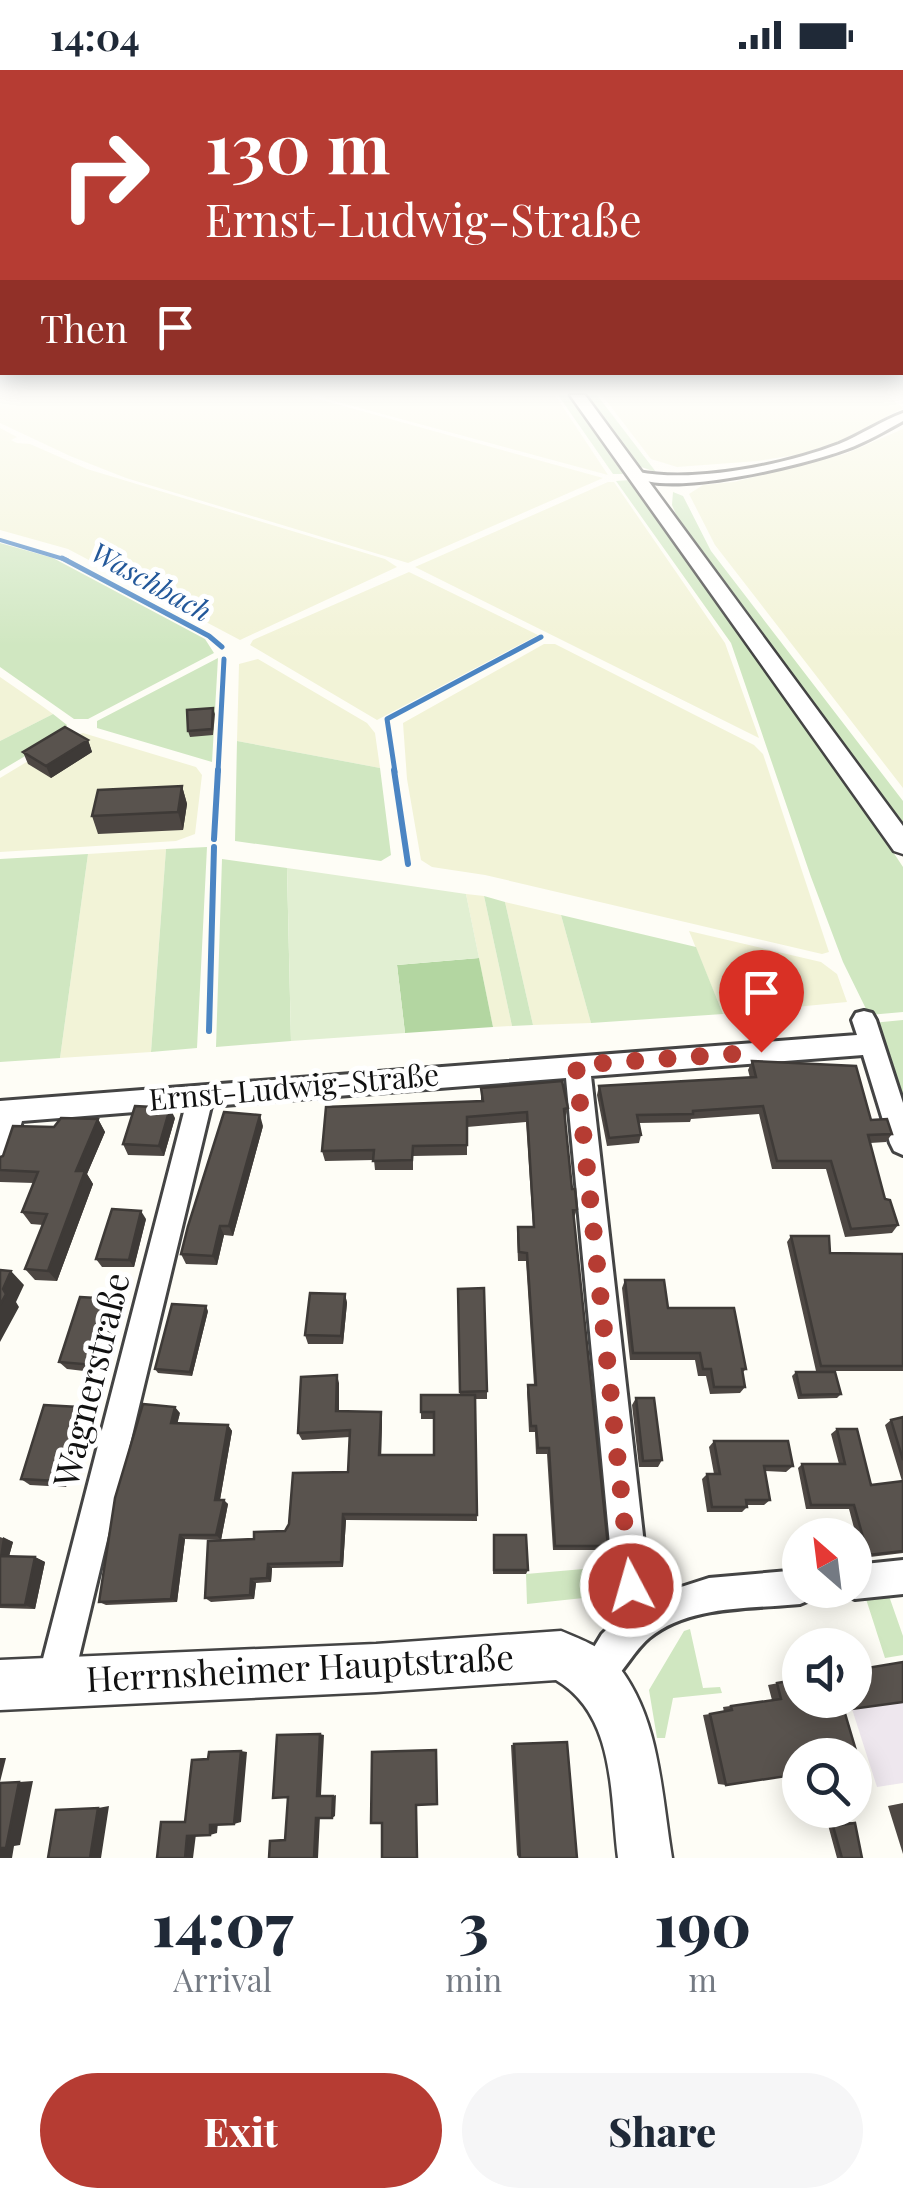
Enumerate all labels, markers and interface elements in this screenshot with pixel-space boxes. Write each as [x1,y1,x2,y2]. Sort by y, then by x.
text: 14:04 [50,10,140,61]
text: 130 m [205,98,390,192]
icon: right [40,110,170,240]
text: Ernst-Ludwig-Straße [205,188,642,248]
icon: arrive [148,300,203,355]
text: Then [40,302,128,353]
water label: Waschbach [85,532,218,629]
pin [719,950,804,1053]
icon: arrive [734,965,789,1020]
street label: Ernst-Ludwig-Straße [147,1053,441,1119]
street label: Wagnerstraße [40,1267,139,1492]
north arrow [782,1518,872,1608]
map controls [782,1518,872,1828]
position arrow [579,1534,683,1638]
button: sound [782,1628,872,1718]
street label: Herrnsheimer Hauptstraße [85,1632,515,1701]
button: search [782,1738,872,1828]
text: 14:07 [152,1882,293,1962]
text: 3 [459,1882,489,1962]
text: 190 [654,1882,751,1962]
text: Arrival [173,1957,272,2000]
text: min [445,1957,502,2000]
text: m [688,1957,717,2000]
button: Exit [40,2073,442,2188]
button: Share [462,2073,863,2188]

